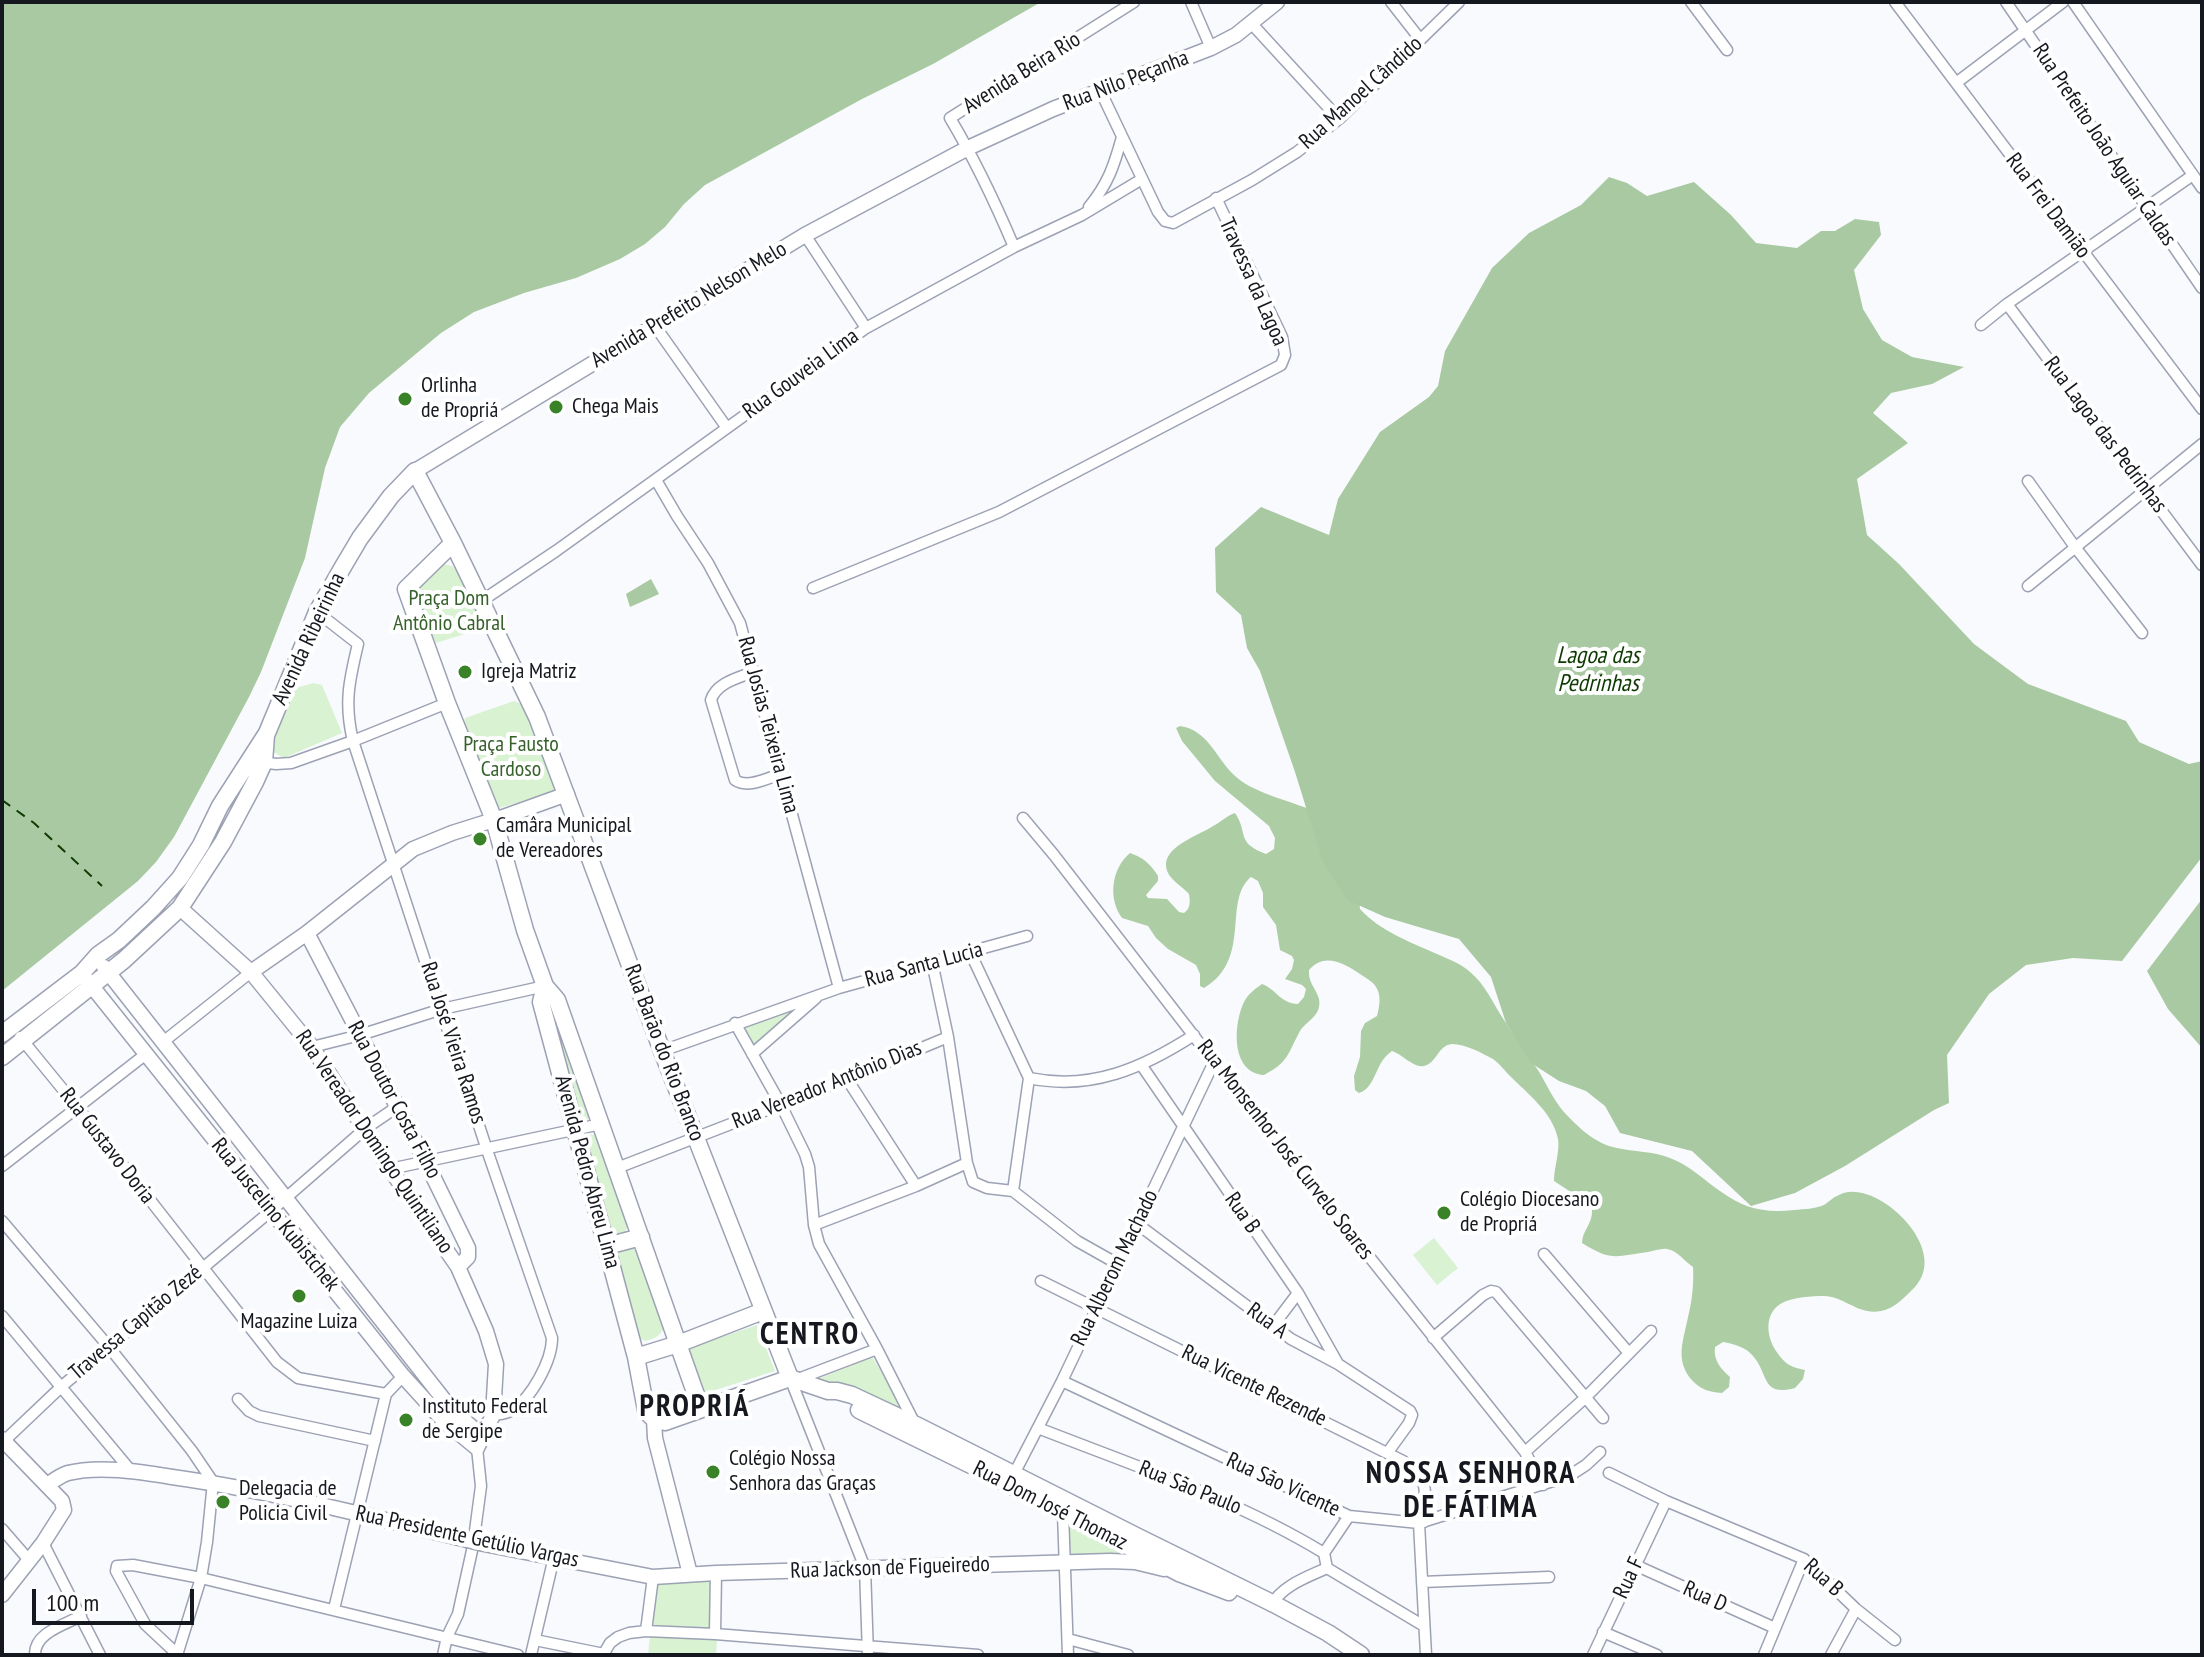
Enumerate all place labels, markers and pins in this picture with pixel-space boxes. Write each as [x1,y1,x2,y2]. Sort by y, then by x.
place label: Orlinha de Propriá [421,373,498,424]
marker: Orlinha de Propriá [396,390,414,408]
place label: Chega Mais [572,394,659,420]
marker: Chega Mais [547,398,565,416]
place label: Igreja Matriz [481,659,577,685]
marker: Igreja Matriz [456,663,474,681]
place label: Camâra Municipal de Vereadores [496,813,631,864]
marker: Camâra Municipal de Vereadores [471,830,489,848]
place label: Colégio Diocesano de Propriá [1460,1187,1599,1238]
marker: Colégio Diocesano de Propriá [1435,1204,1453,1222]
marker: Magazine Luiza [290,1287,308,1305]
place label: Magazine Luiza [240,1309,358,1335]
place label: Instituto Federal de Sergipe [422,1394,547,1446]
marker: Instituto Federal de Sergipe [397,1411,415,1429]
place label: Colégio Nossa Senhora das Graças [729,1446,876,1498]
marker: Colégio Nossa Senhora das Graças [704,1463,722,1481]
place label: Delegacia de Policia Civil [239,1476,337,1528]
marker: Delegacia de Policia Civil [214,1493,232,1511]

